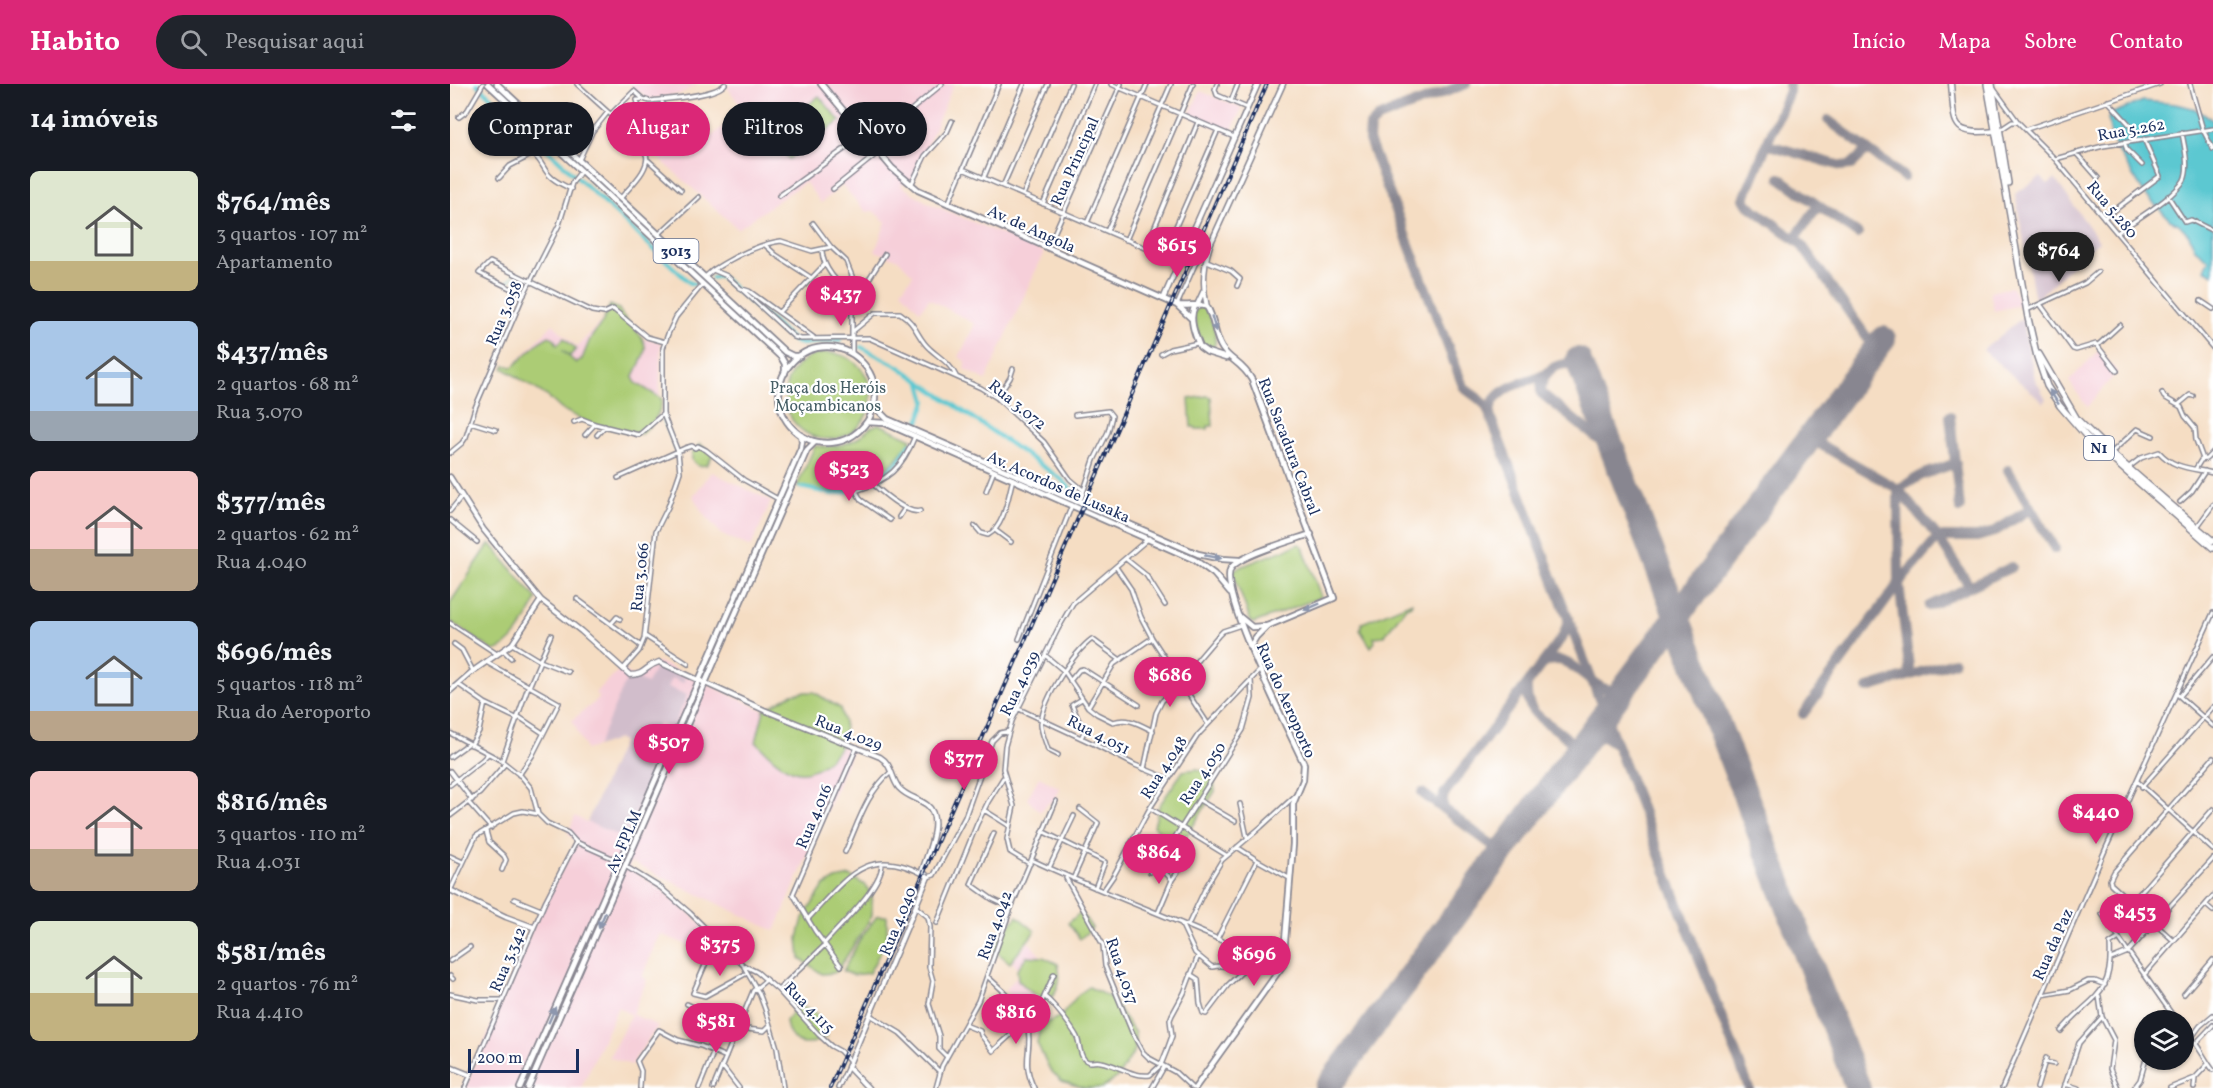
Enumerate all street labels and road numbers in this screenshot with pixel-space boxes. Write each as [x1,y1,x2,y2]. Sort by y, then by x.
street label: Rua Principal [1046,114,1105,210]
street label: Rua 5.262 [2096,114,2167,148]
street label: Rua 5.280 [2081,177,2142,244]
street label: Av. de Angola [984,201,1079,259]
road number: 3013 [654,239,698,263]
street label: Rua 3.058 [481,278,528,350]
street label: Rua 3.072 [983,375,1050,436]
street label: Rua Sacadura Cabral [1252,375,1325,519]
road number: N1 [2084,436,2114,460]
street label: Av. Acordos de Lusaka [983,446,1133,529]
street label: Rua 3.066 [626,542,656,613]
street label: Rua do Aeroporto [1250,640,1320,762]
street label: Rua 4.039 [996,648,1046,720]
street label: Rua 4.029 [811,710,885,757]
street label: Rua 4.051 [1063,711,1133,761]
street label: Rua 4.048 [1136,732,1193,804]
street label: Rua 4.050 [1175,738,1232,810]
street label: Rua 4.016 [791,781,838,853]
street label: Av. FPLM [602,807,648,877]
street label: Rua 4.040 [875,884,923,959]
street label: Rua 4.042 [973,888,1018,963]
street label: Rua da Paz [2028,905,2079,984]
street label: Rua 3.342 [485,924,532,996]
street label: Rua 4.037 [1099,935,1143,1008]
street label: Rua 4.115 [778,978,839,1039]

